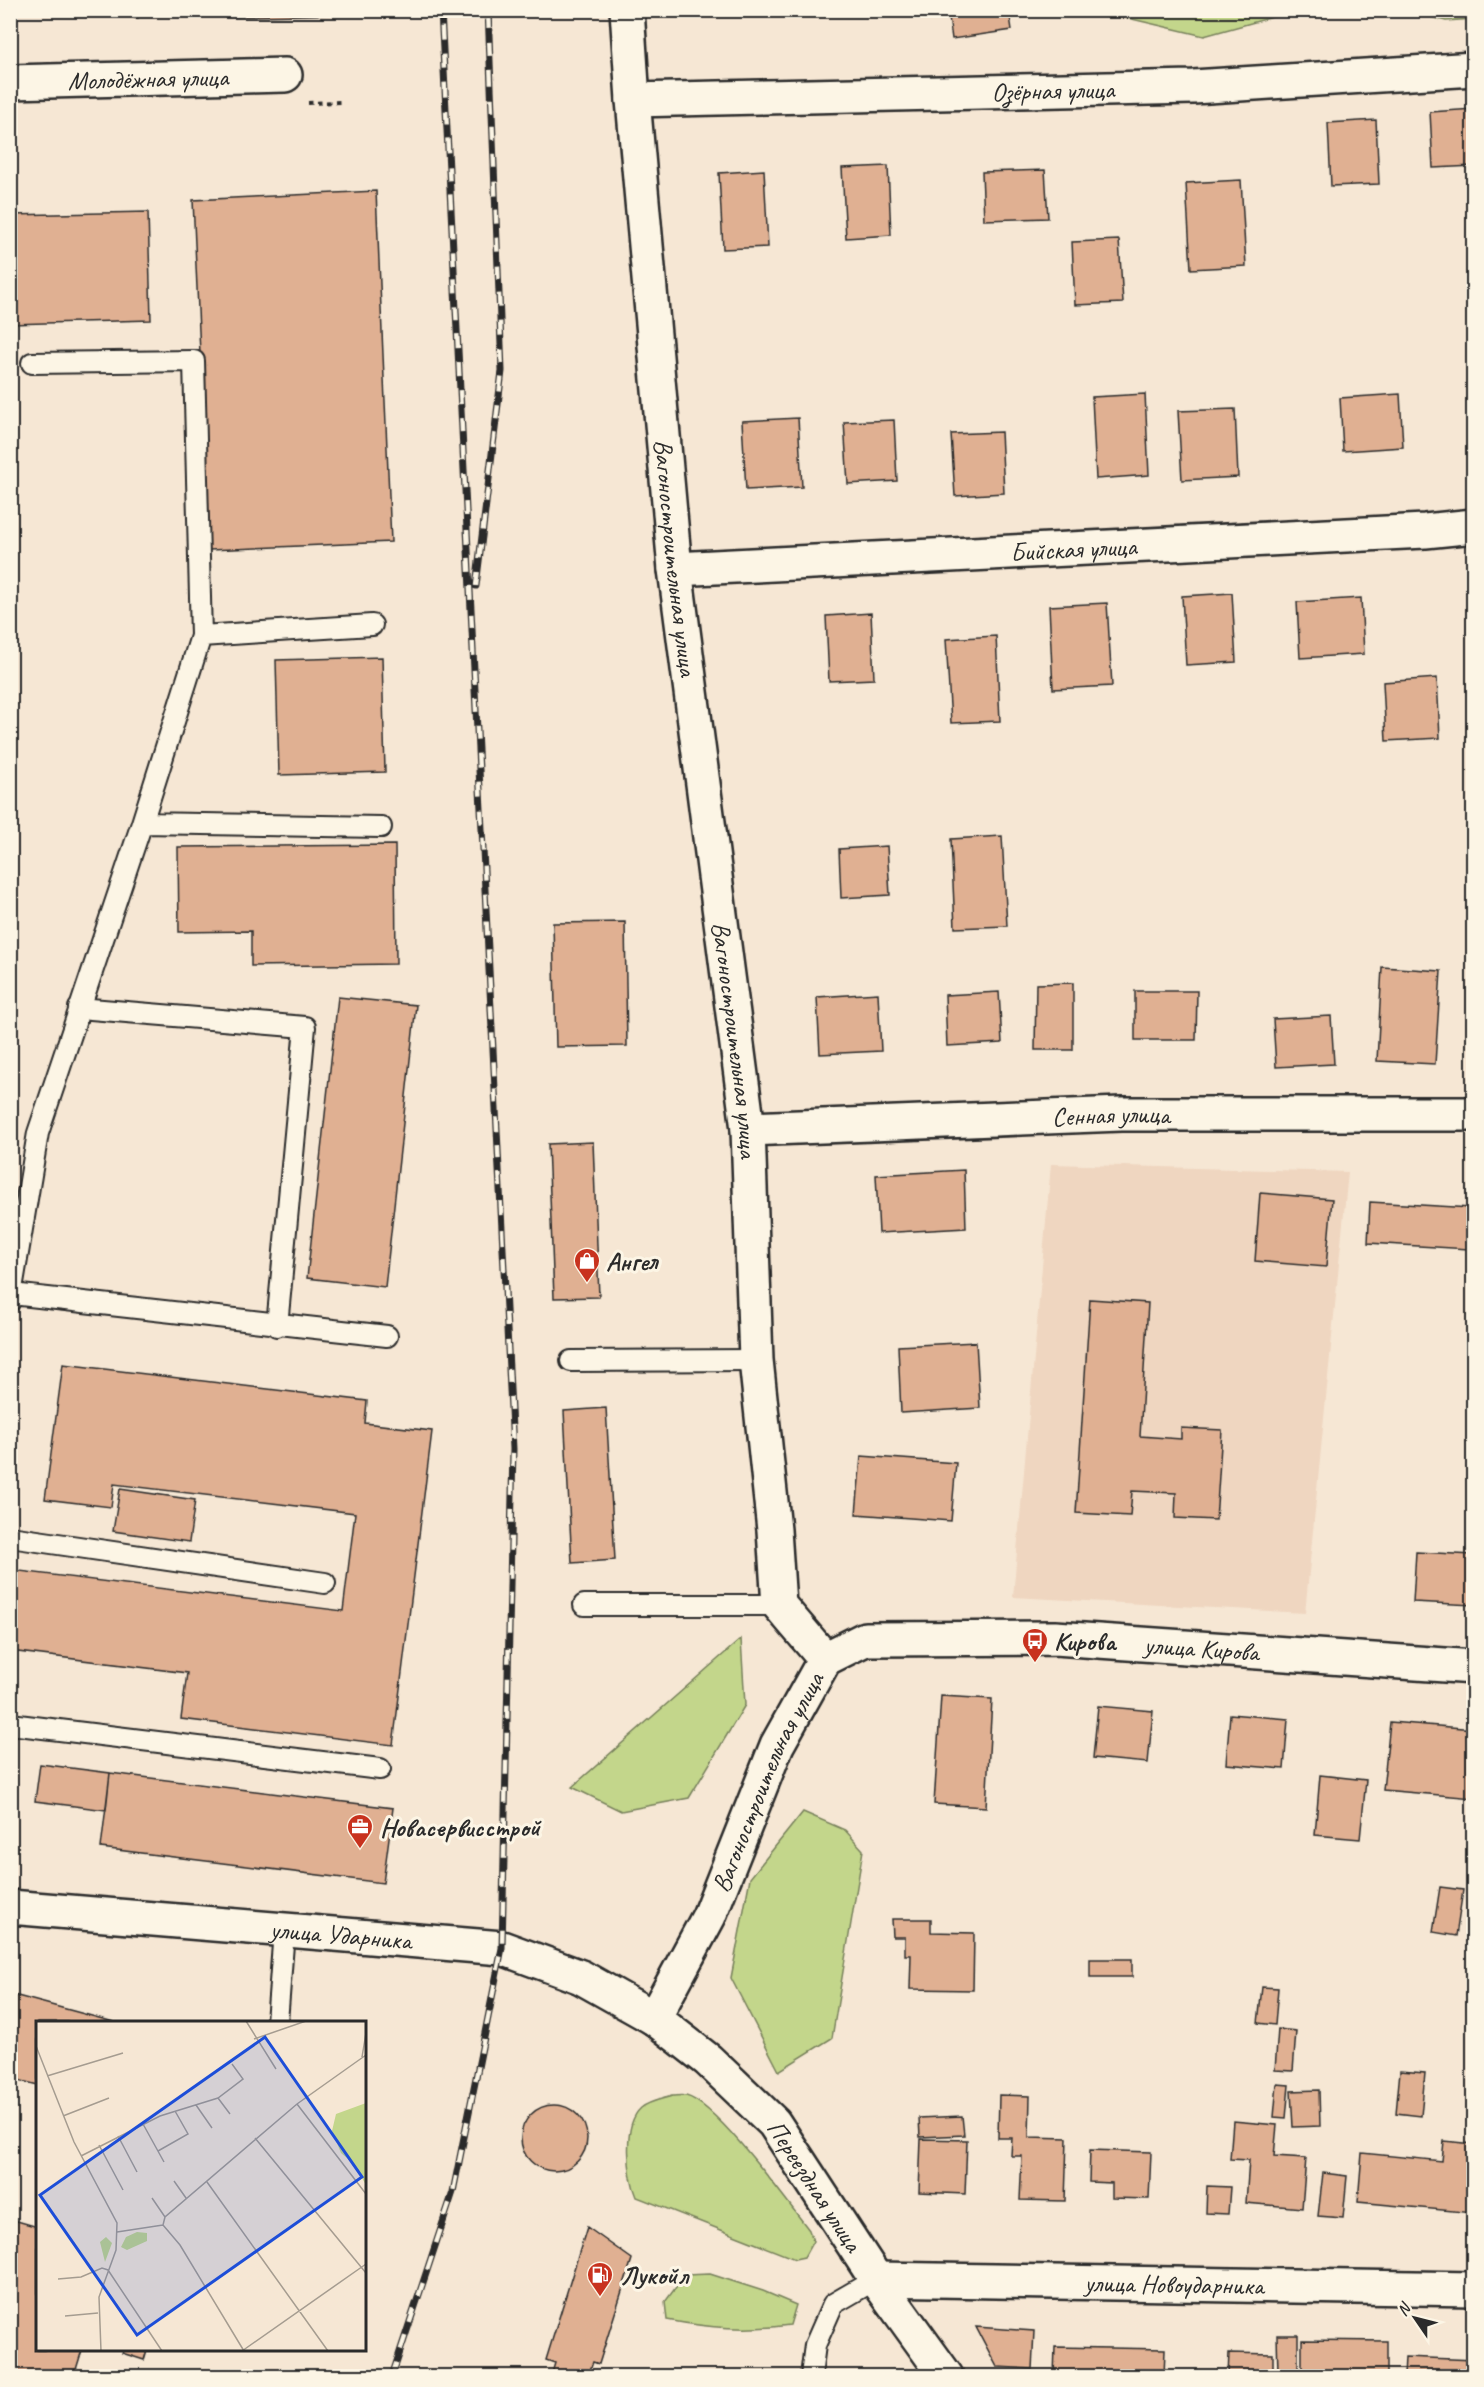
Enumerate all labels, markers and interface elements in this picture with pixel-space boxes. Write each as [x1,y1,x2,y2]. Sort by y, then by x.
street label: Молодёжная улица [67,60,230,97]
street label: Озёрная улица [991,72,1116,109]
street label: Вагоностроительная улица [647,438,706,680]
street label: Бийская улица [1010,529,1139,568]
street label: Вагоностроительная улица [705,920,766,1160]
street label: Сенная улица [1051,1098,1172,1133]
place label: Ангел [606,1245,660,1278]
shop icon: Ангел [572,1246,602,1284]
place label: Кирова [1054,1625,1118,1658]
bus stop icon: Кирова [1020,1626,1050,1664]
street label: улица Кирова [1141,1628,1262,1669]
street label: Вагоностроительная улица [704,1665,832,1897]
place label: Новасервисстрой [380,1811,542,1844]
office icon: Новасервисстрой [345,1812,375,1850]
street label: улица Ударника [267,1912,415,1957]
inset map [36,2021,366,2351]
street label: Переездная улица [760,2113,871,2259]
place label: Лукойл [620,2259,690,2292]
fuel station icon: Лукойл [585,2260,615,2298]
street label: улица Новоударника [1082,2266,1266,2302]
north arrow [1385,2288,1445,2348]
text: N [1392,2298,1416,2320]

